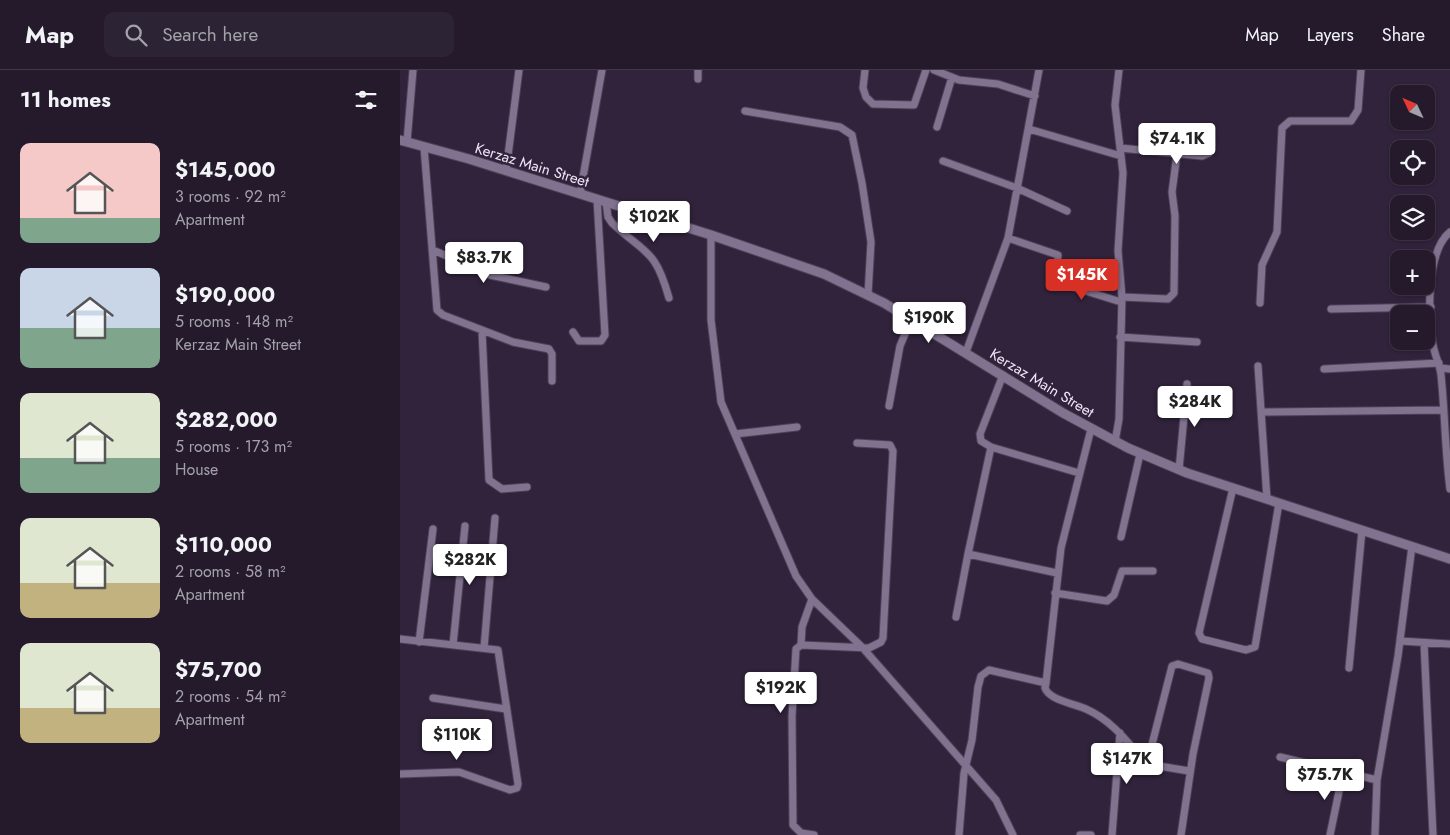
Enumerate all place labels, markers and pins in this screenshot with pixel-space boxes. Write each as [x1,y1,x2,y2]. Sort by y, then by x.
pin: $74.1K [1136,122,1218,165]
pin: $102K [619,200,689,243]
pin: $83.7K [443,242,525,284]
pin: $145K [1047,258,1117,301]
pin: $190K [894,302,964,344]
pin: $284K [1160,386,1230,428]
pin: $282K [435,544,505,586]
pin: $192K [746,672,816,714]
pin: $110K [422,718,492,761]
pin: $147K [1092,742,1162,785]
pin: $75.7K [1284,758,1366,801]

